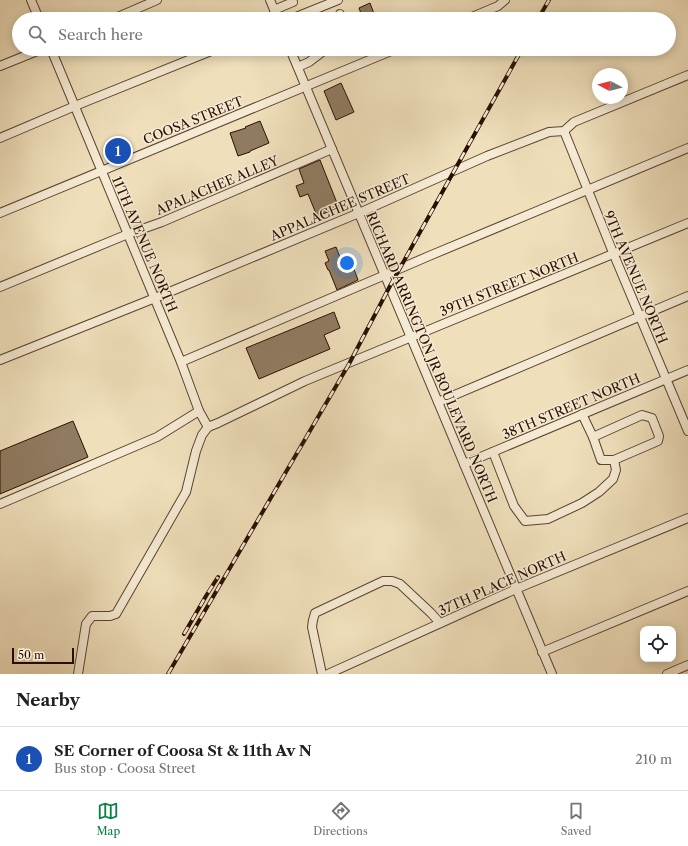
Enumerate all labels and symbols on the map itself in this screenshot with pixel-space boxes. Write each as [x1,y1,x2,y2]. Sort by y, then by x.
north arrow [592,68,628,104]
street label: COOSA STREET [141,93,246,147]
pin: 1 [105,136,131,166]
street label: APALACHEE ALLEY [152,152,282,218]
street label: APPALACHEE STREET [267,170,413,244]
street label: 11TH AVENUE NORTH [109,174,181,314]
street label: 9TH AVENUE NORTH [601,208,671,346]
street label: RICHARD ARRINGTON JR BOULEVARD NORTH [363,209,501,505]
street label: 39TH STREET NORTH [437,249,581,319]
your location [337,253,357,273]
street label: 38TH STREET NORTH [500,370,642,442]
street label: 37TH PLACE NORTH [436,548,568,618]
scale bar [12,646,74,665]

